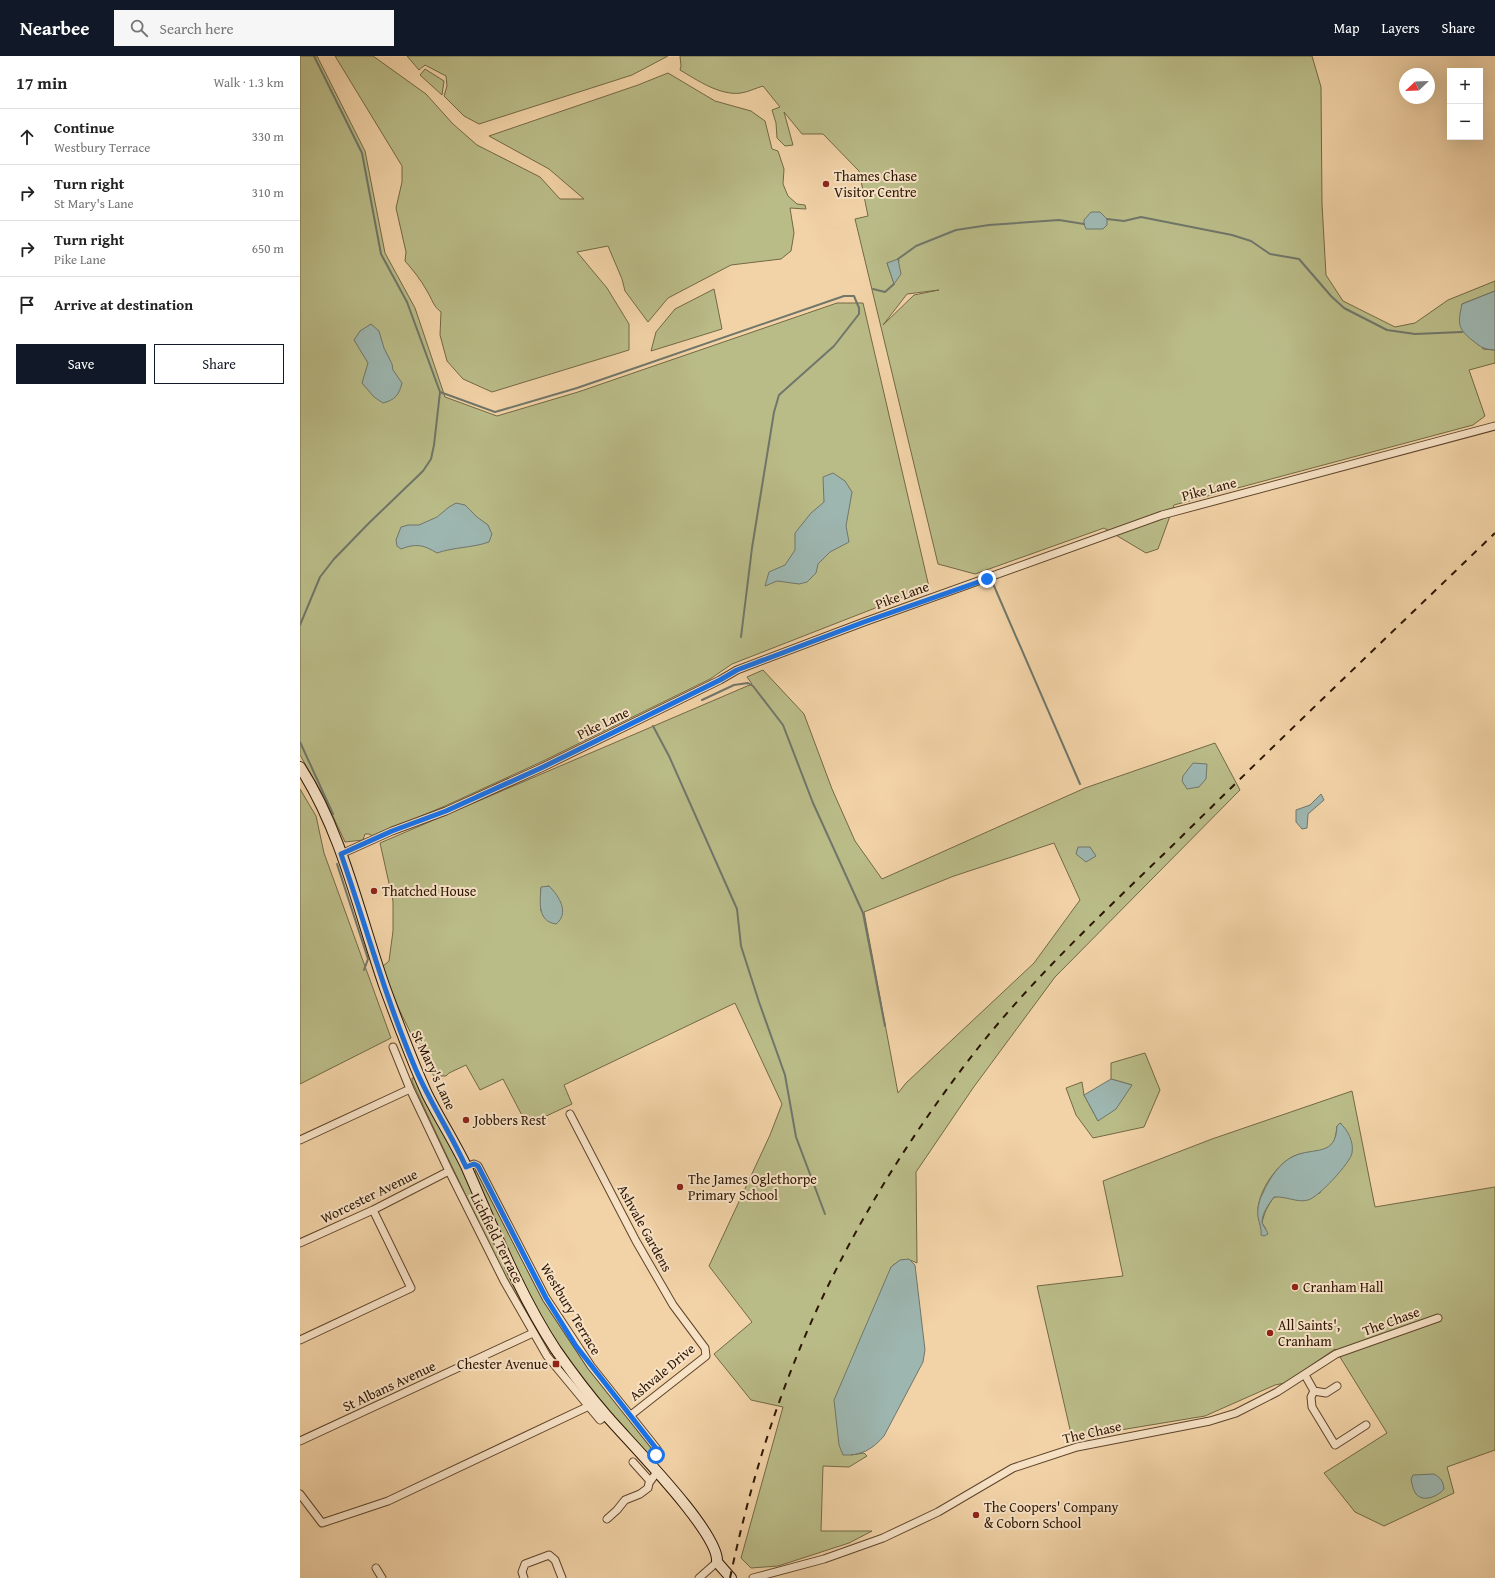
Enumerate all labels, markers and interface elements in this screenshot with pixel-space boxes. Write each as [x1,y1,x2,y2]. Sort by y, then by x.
search box [114,10,394,46]
text: Nearbee [20,14,90,42]
icon: search [128,17,150,39]
text: Search here [160,18,234,39]
text: Map [1334,18,1360,38]
text: Layers [1382,18,1420,38]
text: Share [1442,18,1475,38]
north arrow [1399,68,1435,104]
map controls [1447,68,1483,140]
button: + [1447,68,1483,104]
text: 17 min [16,70,67,95]
text: Walk · 1.3 km [213,73,284,92]
button: − [1447,104,1483,140]
text: Continue [54,117,115,138]
icon: ahead [16,126,38,148]
text: 330 m [252,127,284,146]
text: Westbury Terrace [54,138,150,157]
place label: Thames Chase Visitor Centre [834,166,918,202]
text: Turn right [54,173,125,194]
marker: Thames Chase Visitor Centre [821,179,831,189]
icon: right [16,182,38,204]
text: 310 m [252,183,284,202]
text: St Mary's Lane [54,194,134,213]
text: Turn right [54,229,125,250]
icon: right [16,238,38,260]
text: 650 m [252,239,284,258]
text: Pike Lane [54,250,106,269]
icon: arrive [16,294,38,316]
text: Arrive at destination [54,294,193,315]
button: Save [16,344,146,384]
button: Share [154,344,284,384]
street label: Pike Lane [1179,472,1239,506]
route end [978,570,996,588]
street label: Pike Lane [872,576,932,614]
street label: Pike Lane [574,702,633,744]
place label: Thatched House [382,881,477,901]
marker: Thatched House [369,886,379,896]
street label: St Mary's Lane [407,1027,461,1114]
place label: Jobbers Rest [472,1110,546,1130]
marker: Jobbers Rest [461,1115,471,1125]
street label: Worcester Avenue [317,1164,421,1228]
place label: The James Oglethorpe Primary School [688,1169,817,1205]
street label: Ashvale Gardens [613,1181,677,1275]
marker: The James Oglethorpe Primary School [675,1182,685,1192]
street label: Lichfield Terrace [466,1189,529,1287]
street label: Westbury Terrace [536,1259,607,1359]
place label: Cranham Hall [1303,1277,1384,1297]
marker: Cranham Hall [1290,1282,1300,1292]
street label: The Chase [1360,1301,1423,1341]
place label: All Saints', Cranham [1278,1315,1340,1351]
marker: All Saints', Cranham [1265,1328,1275,1338]
street label: Ashvale Drive [625,1338,699,1405]
place label: Chester Avenue [457,1354,548,1374]
street label: St Albans Avenue [339,1355,439,1416]
marker: Chester Avenue [551,1359,561,1369]
street label: The Chase [1061,1415,1124,1448]
route start [647,1446,665,1464]
place label: The Coopers' Company & Coborn School [984,1497,1119,1533]
marker: The Coopers' Company & Coborn School [971,1510,981,1520]

